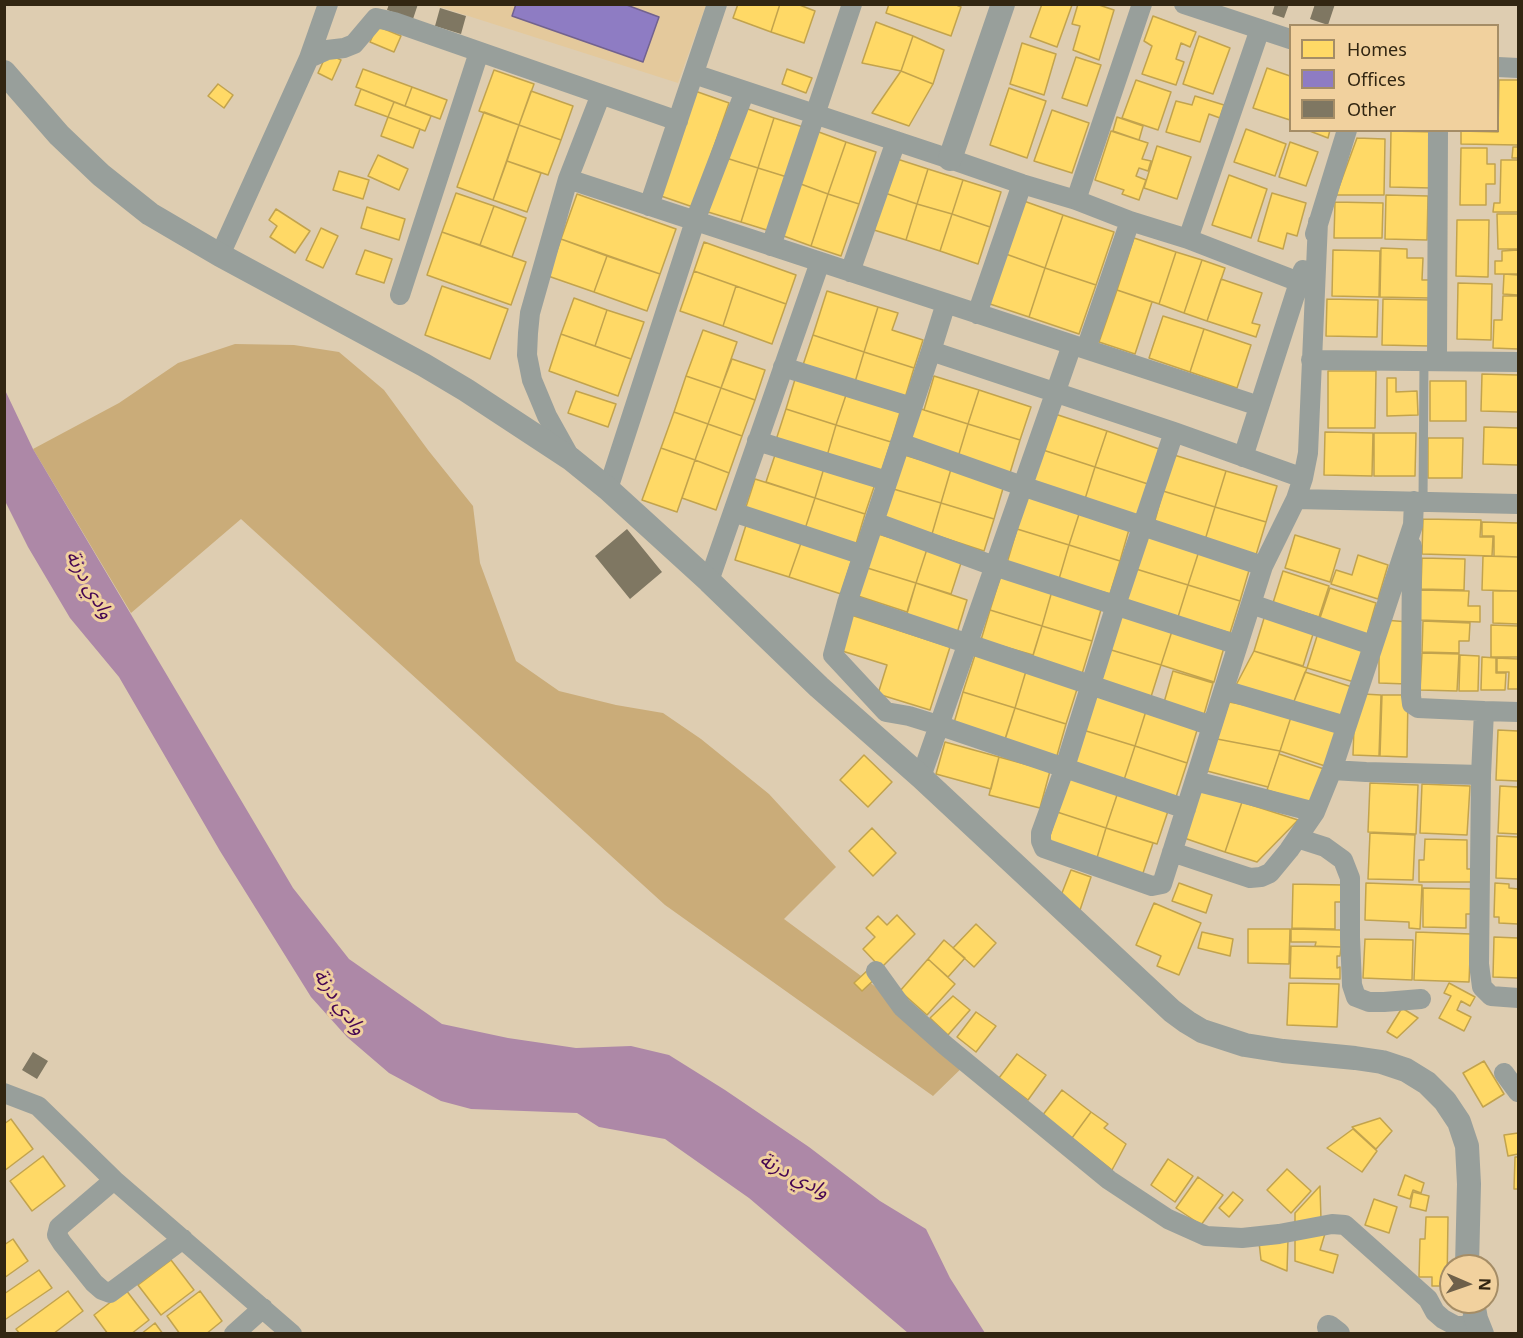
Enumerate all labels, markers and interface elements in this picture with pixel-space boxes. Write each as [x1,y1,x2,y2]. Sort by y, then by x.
legend [1289,24,1499,132]
text: Homes [1347,37,1407,61]
text: Offices [1347,67,1406,91]
text: Other [1347,97,1396,121]
water label: وادي درنة [60,547,118,623]
water label: وادي درنة [308,964,370,1040]
water label: وادي درنة [755,1148,833,1204]
north arrow [1439,1254,1499,1314]
text: N [1474,1278,1496,1291]

